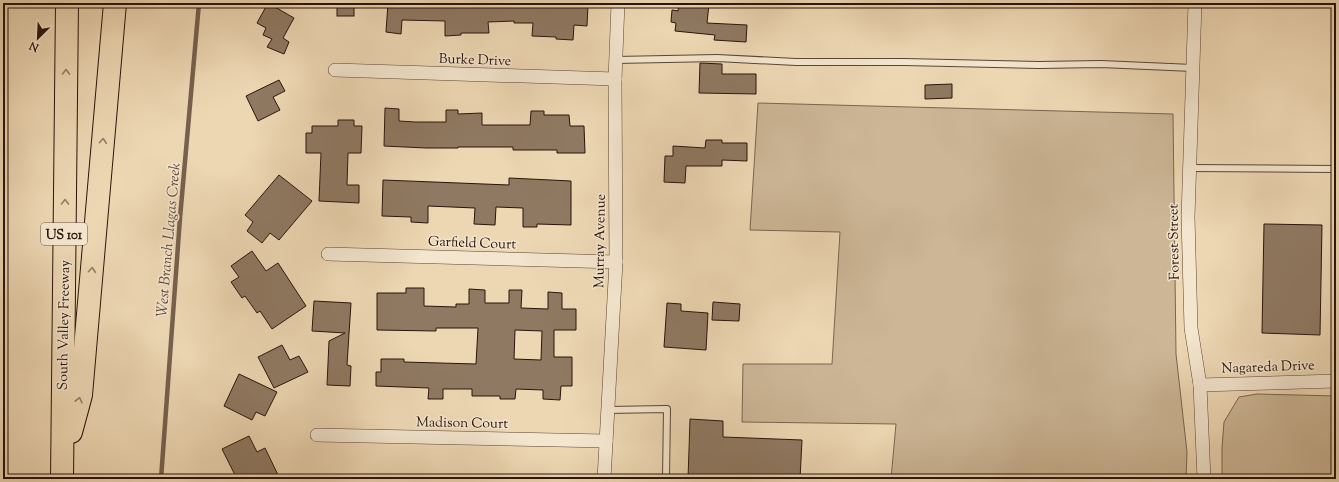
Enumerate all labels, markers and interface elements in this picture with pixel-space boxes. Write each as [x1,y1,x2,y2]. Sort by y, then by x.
north arrow [18,18,58,58]
text: N [27,37,43,56]
street label: Burke Drive [438,50,512,72]
one-way arrow [62,69,70,75]
one-way arrow [99,138,108,144]
water label: West Branch Llagas Creek [152,162,187,318]
street label: Murray Avenue [590,194,612,288]
one-way arrow [61,199,69,205]
street label: Forest Street [1164,203,1186,280]
road number: US 101 [41,223,87,245]
street label: Garfield Court [427,232,517,256]
street label: South Valley Freeway [54,260,76,390]
one-way arrow [87,267,96,273]
street label: Nagareda Drive [1221,356,1315,380]
one-way arrow [75,397,83,403]
street label: Madison Court [416,413,508,435]

